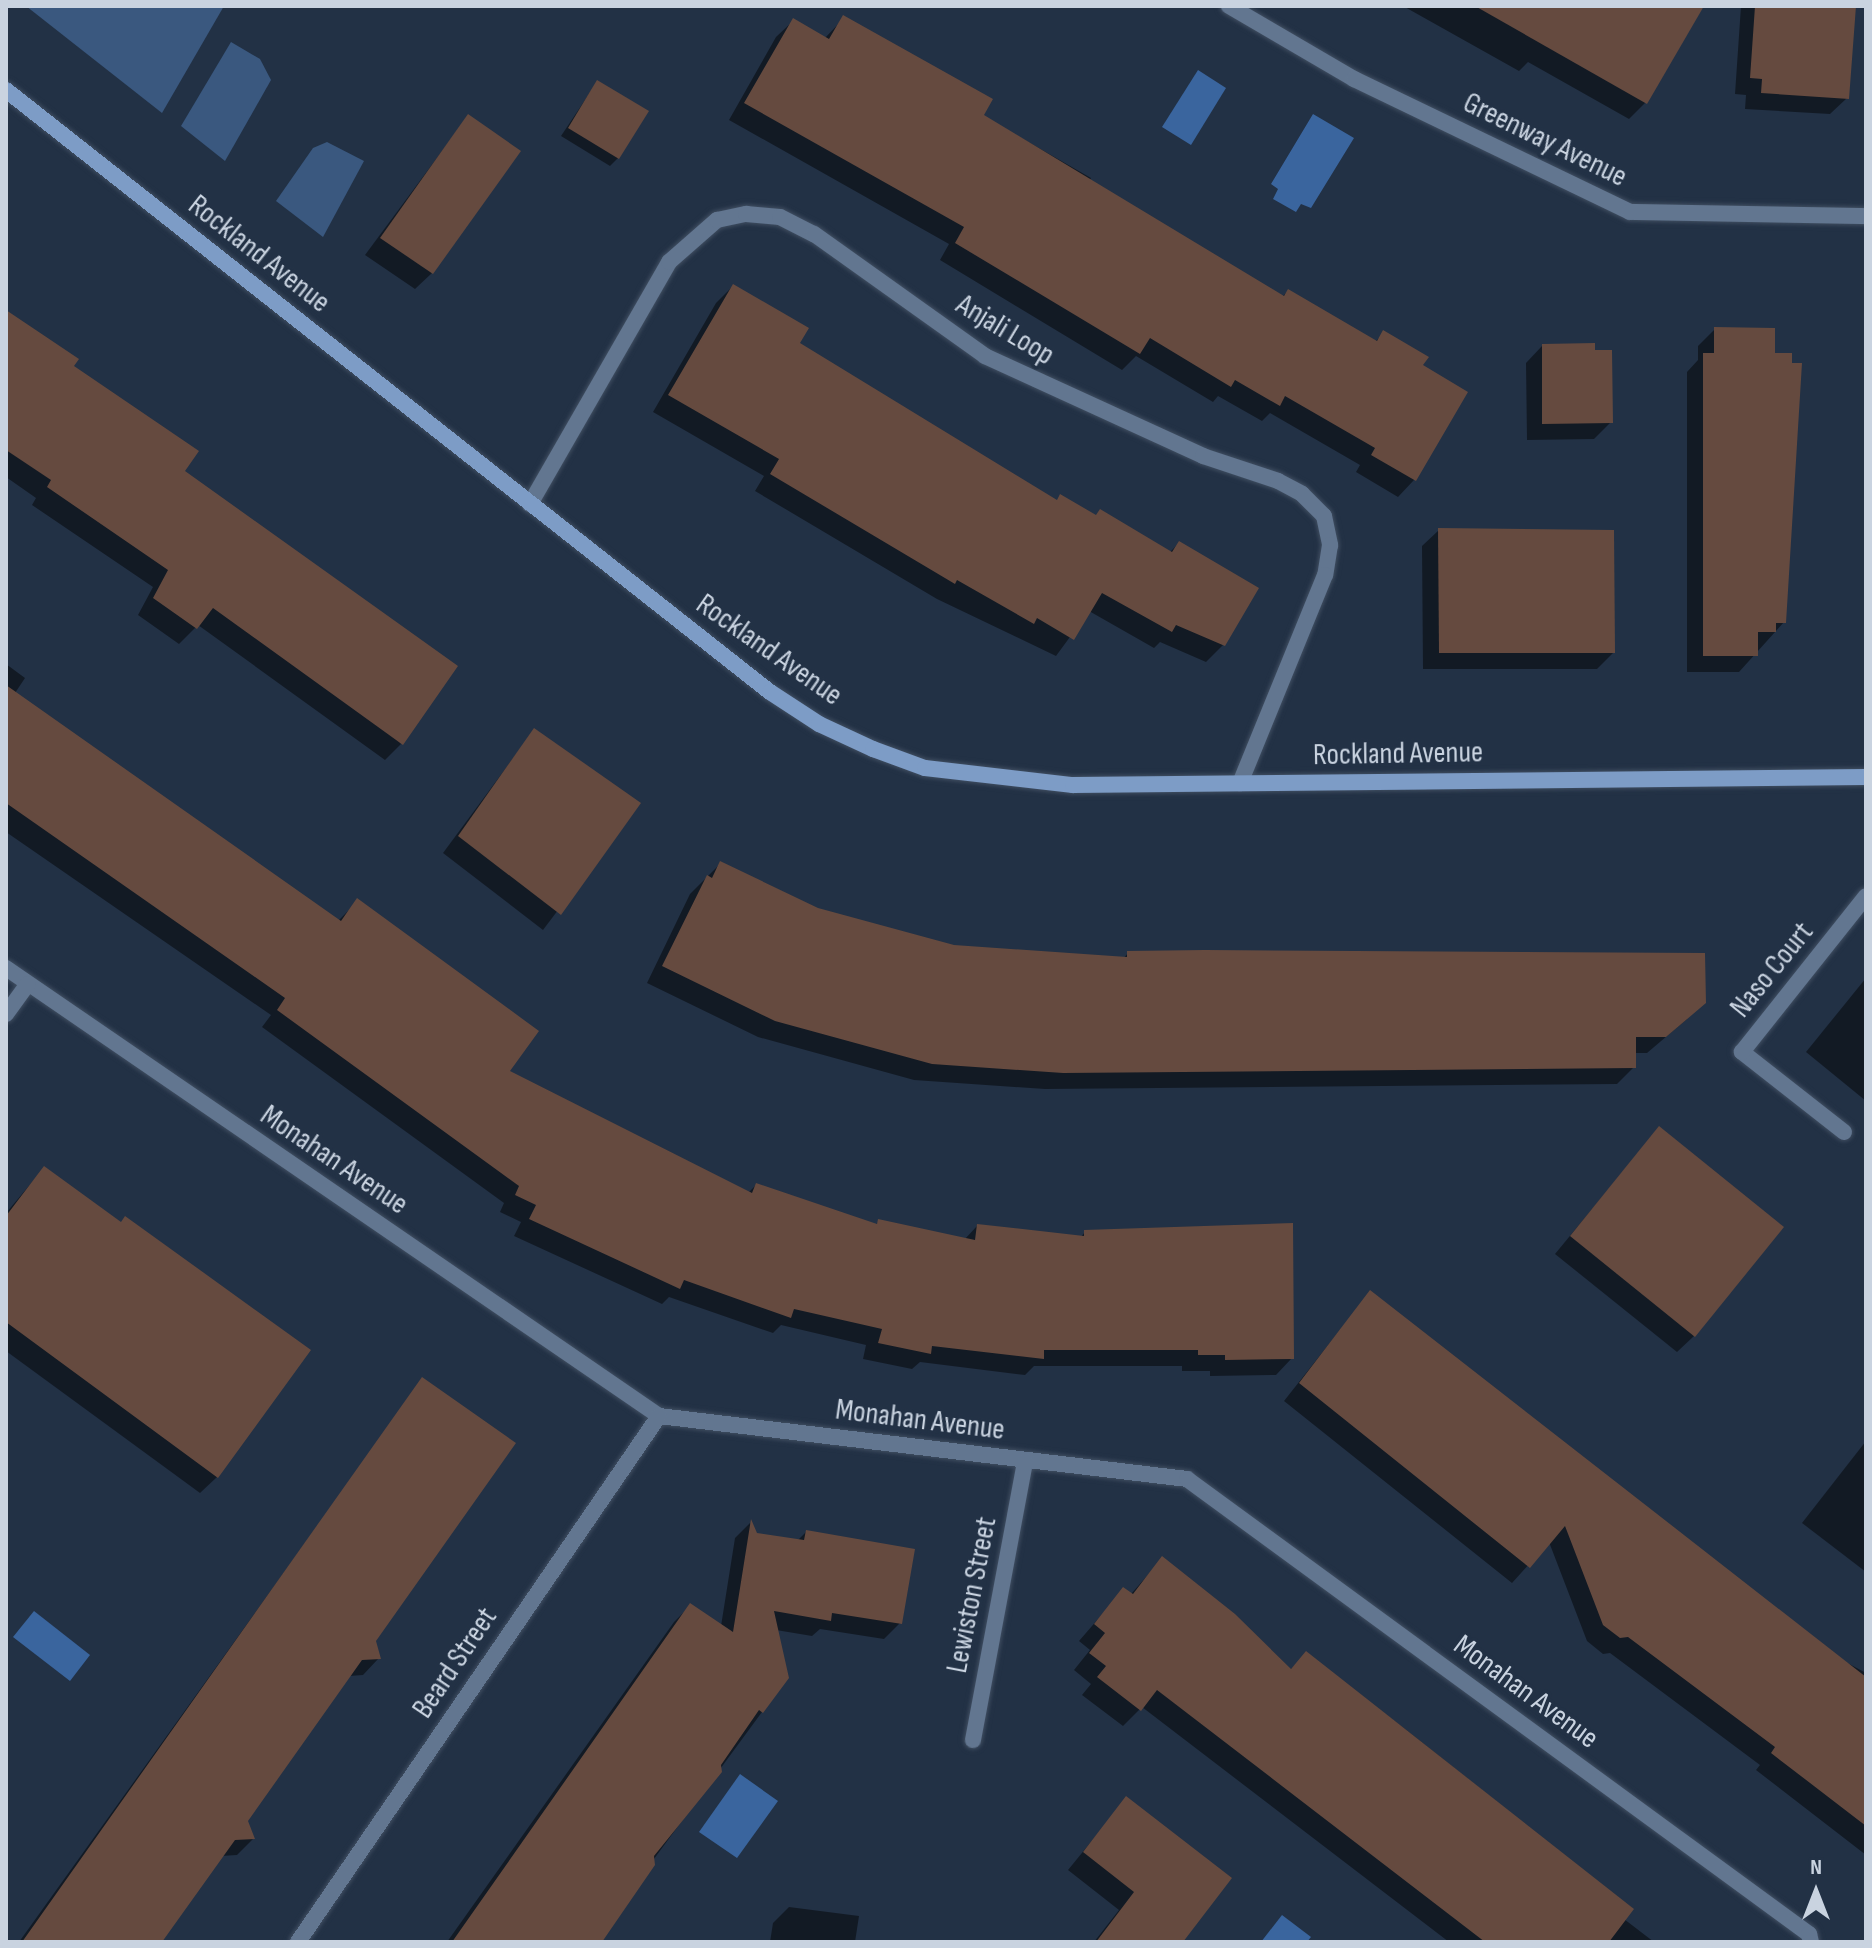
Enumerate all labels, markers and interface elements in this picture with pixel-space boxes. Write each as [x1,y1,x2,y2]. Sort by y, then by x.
street label: Greenway Avenue [1457,85,1633,195]
street label: Rockland Avenue [181,187,337,321]
street label: Anjali Loop [950,287,1060,373]
street label: Rockland Avenue [689,586,849,714]
street label: Rockland Avenue [1313,735,1483,773]
street label: Naso Court [1723,915,1821,1025]
street label: Monahan Avenue [253,1098,415,1222]
street label: Monahan Avenue [833,1392,1007,1448]
street label: Lewiston Street [939,1514,1005,1676]
street label: Beard Street [405,1601,505,1725]
street label: Monahan Avenue [1447,1627,1605,1757]
north arrow [1776,1852,1856,1932]
text: N [1810,1854,1822,1881]

